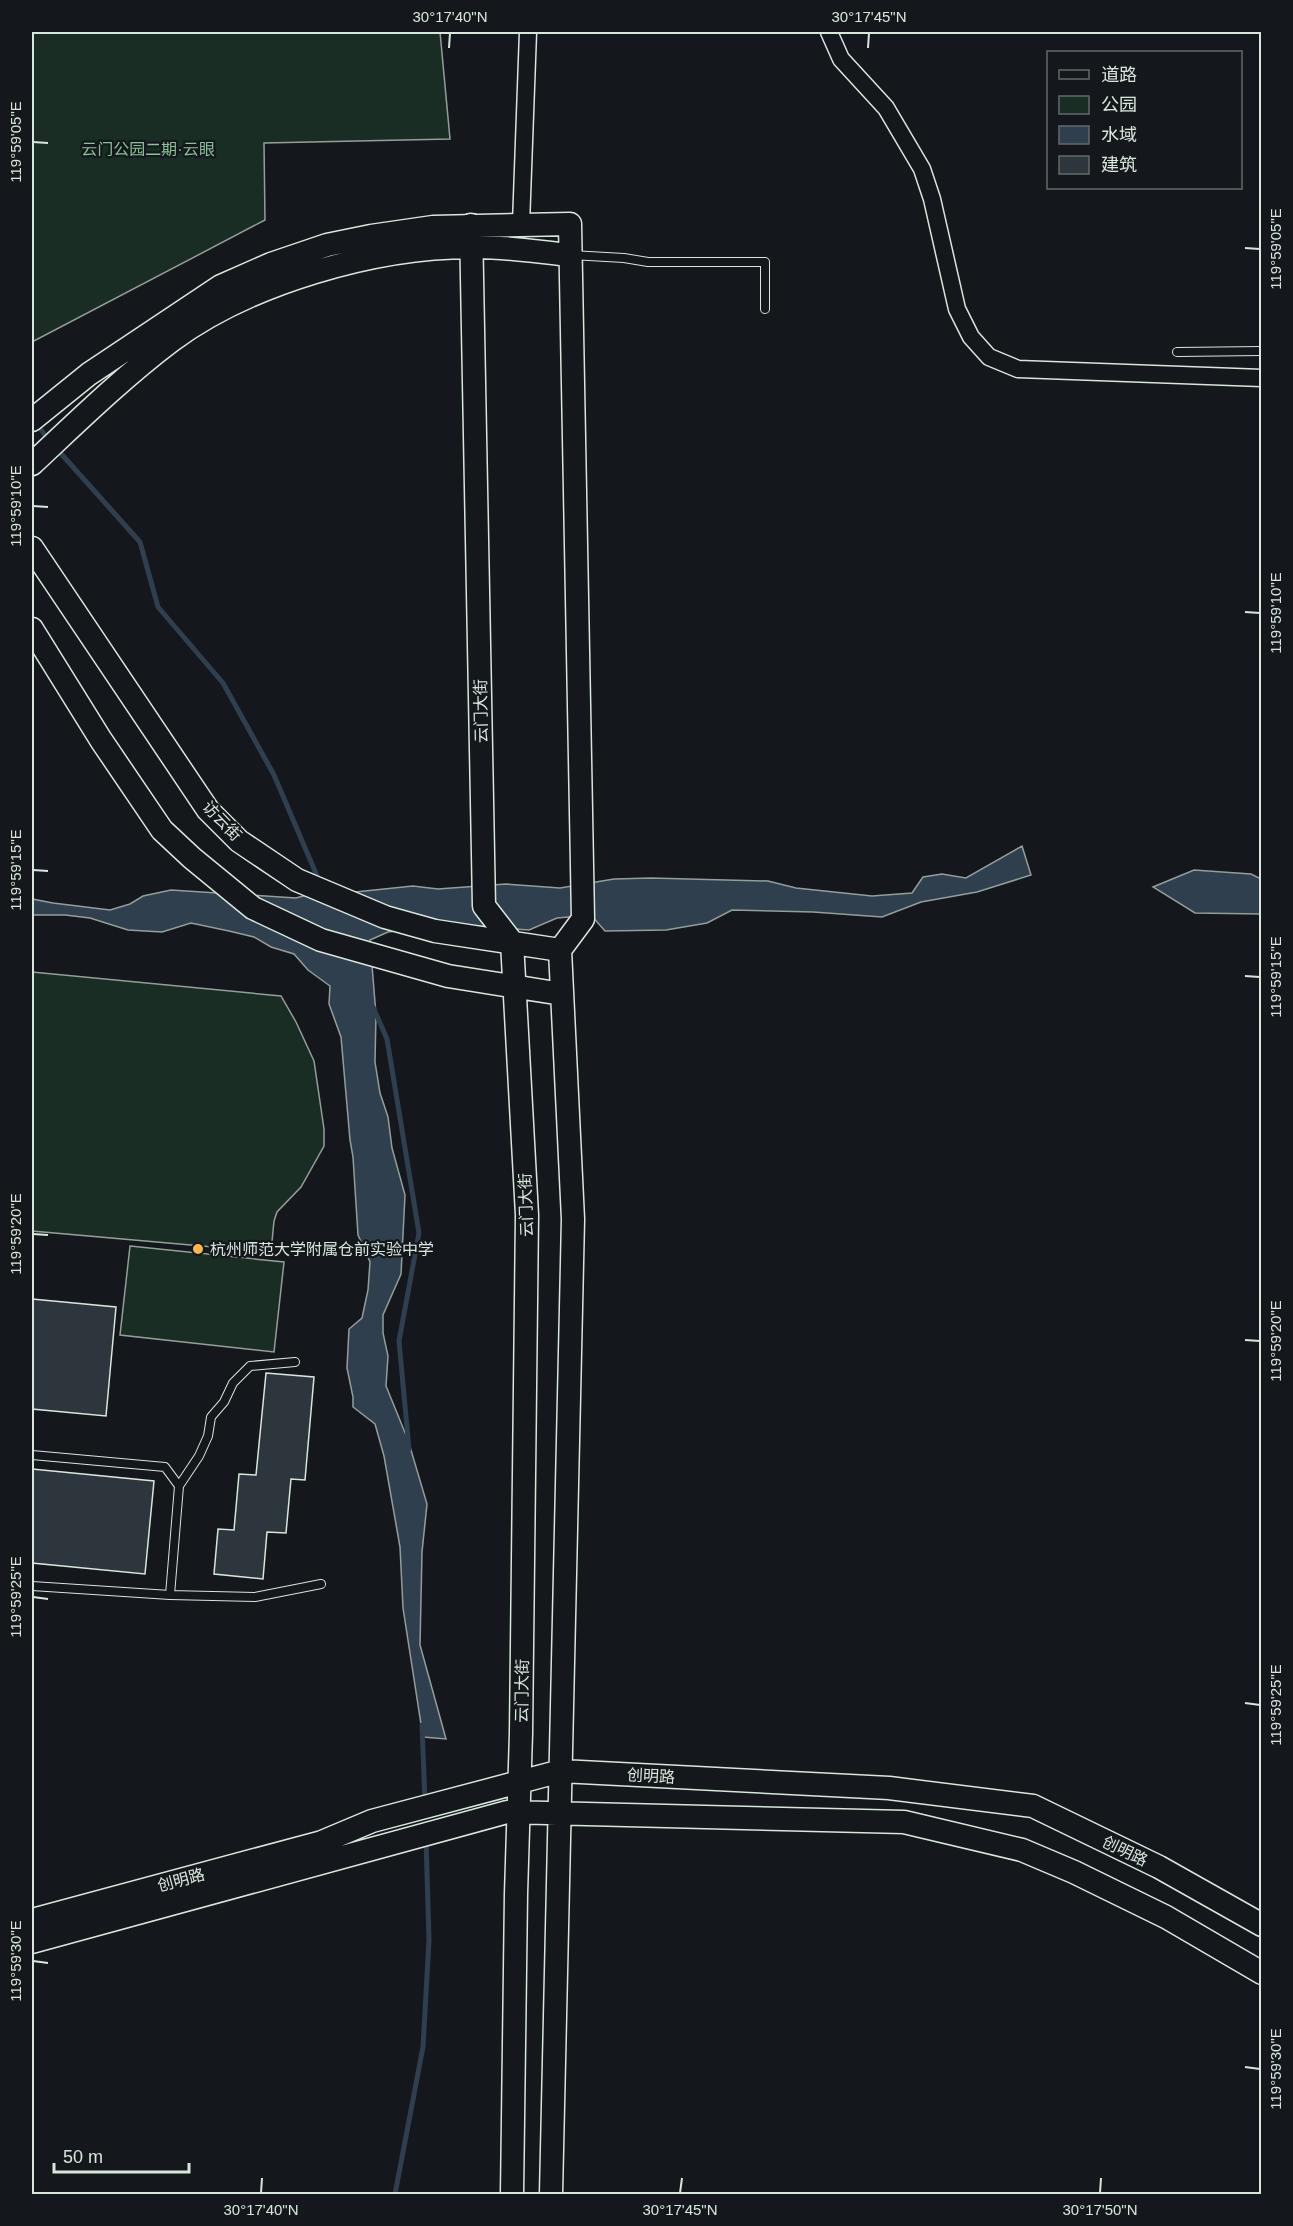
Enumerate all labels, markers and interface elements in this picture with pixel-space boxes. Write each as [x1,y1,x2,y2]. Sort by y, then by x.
text: 30°17'40"N [412,8,488,25]
text: 30°17'45"N [831,8,907,25]
legend [1047,51,1242,189]
text: 道路 [1101,65,1137,85]
text: 公园 [1101,95,1137,115]
text: 119°59'05"E [7,101,24,183]
text: 水域 [1101,125,1137,145]
park label: 云门公园二期·云眼 [81,141,215,158]
text: 建筑 [1101,155,1137,175]
text: 119°59'05"E [1267,208,1284,290]
text: 119°59'10"E [7,465,24,547]
text: 119°59'10"E [1267,572,1284,654]
street label: 云门大街 [472,679,490,743]
street label: 访云街 [199,798,245,844]
text: 119°59'15"E [7,829,24,911]
text: 119°59'15"E [1267,936,1284,1018]
street label: 云门大街 [516,1173,536,1237]
text: 119°59'20"E [7,1193,24,1275]
place label: 杭州师范大学附属仓前实验中学 [210,1241,434,1258]
marker: 杭州师范大学附属仓前实验中学 [191,1242,205,1256]
text: 119°59'20"E [1267,1300,1284,1382]
text: 119°59'25"E [7,1556,24,1638]
street label: 云门大街 [513,1659,531,1723]
text: 119°59'25"E [1267,1664,1284,1746]
street label: 创明路 [627,1766,675,1786]
street label: 创明路 [1100,1833,1150,1869]
street label: 创明路 [156,1866,206,1894]
text: 119°59'30"E [7,1920,24,2002]
text: 119°59'30"E [1267,2028,1284,2110]
scale bar [54,2136,189,2174]
text: 50 m [63,2147,103,2167]
text: 30°17'40"N [223,2201,299,2218]
text: 30°17'45"N [642,2201,718,2218]
text: 30°17'50"N [1062,2201,1138,2218]

